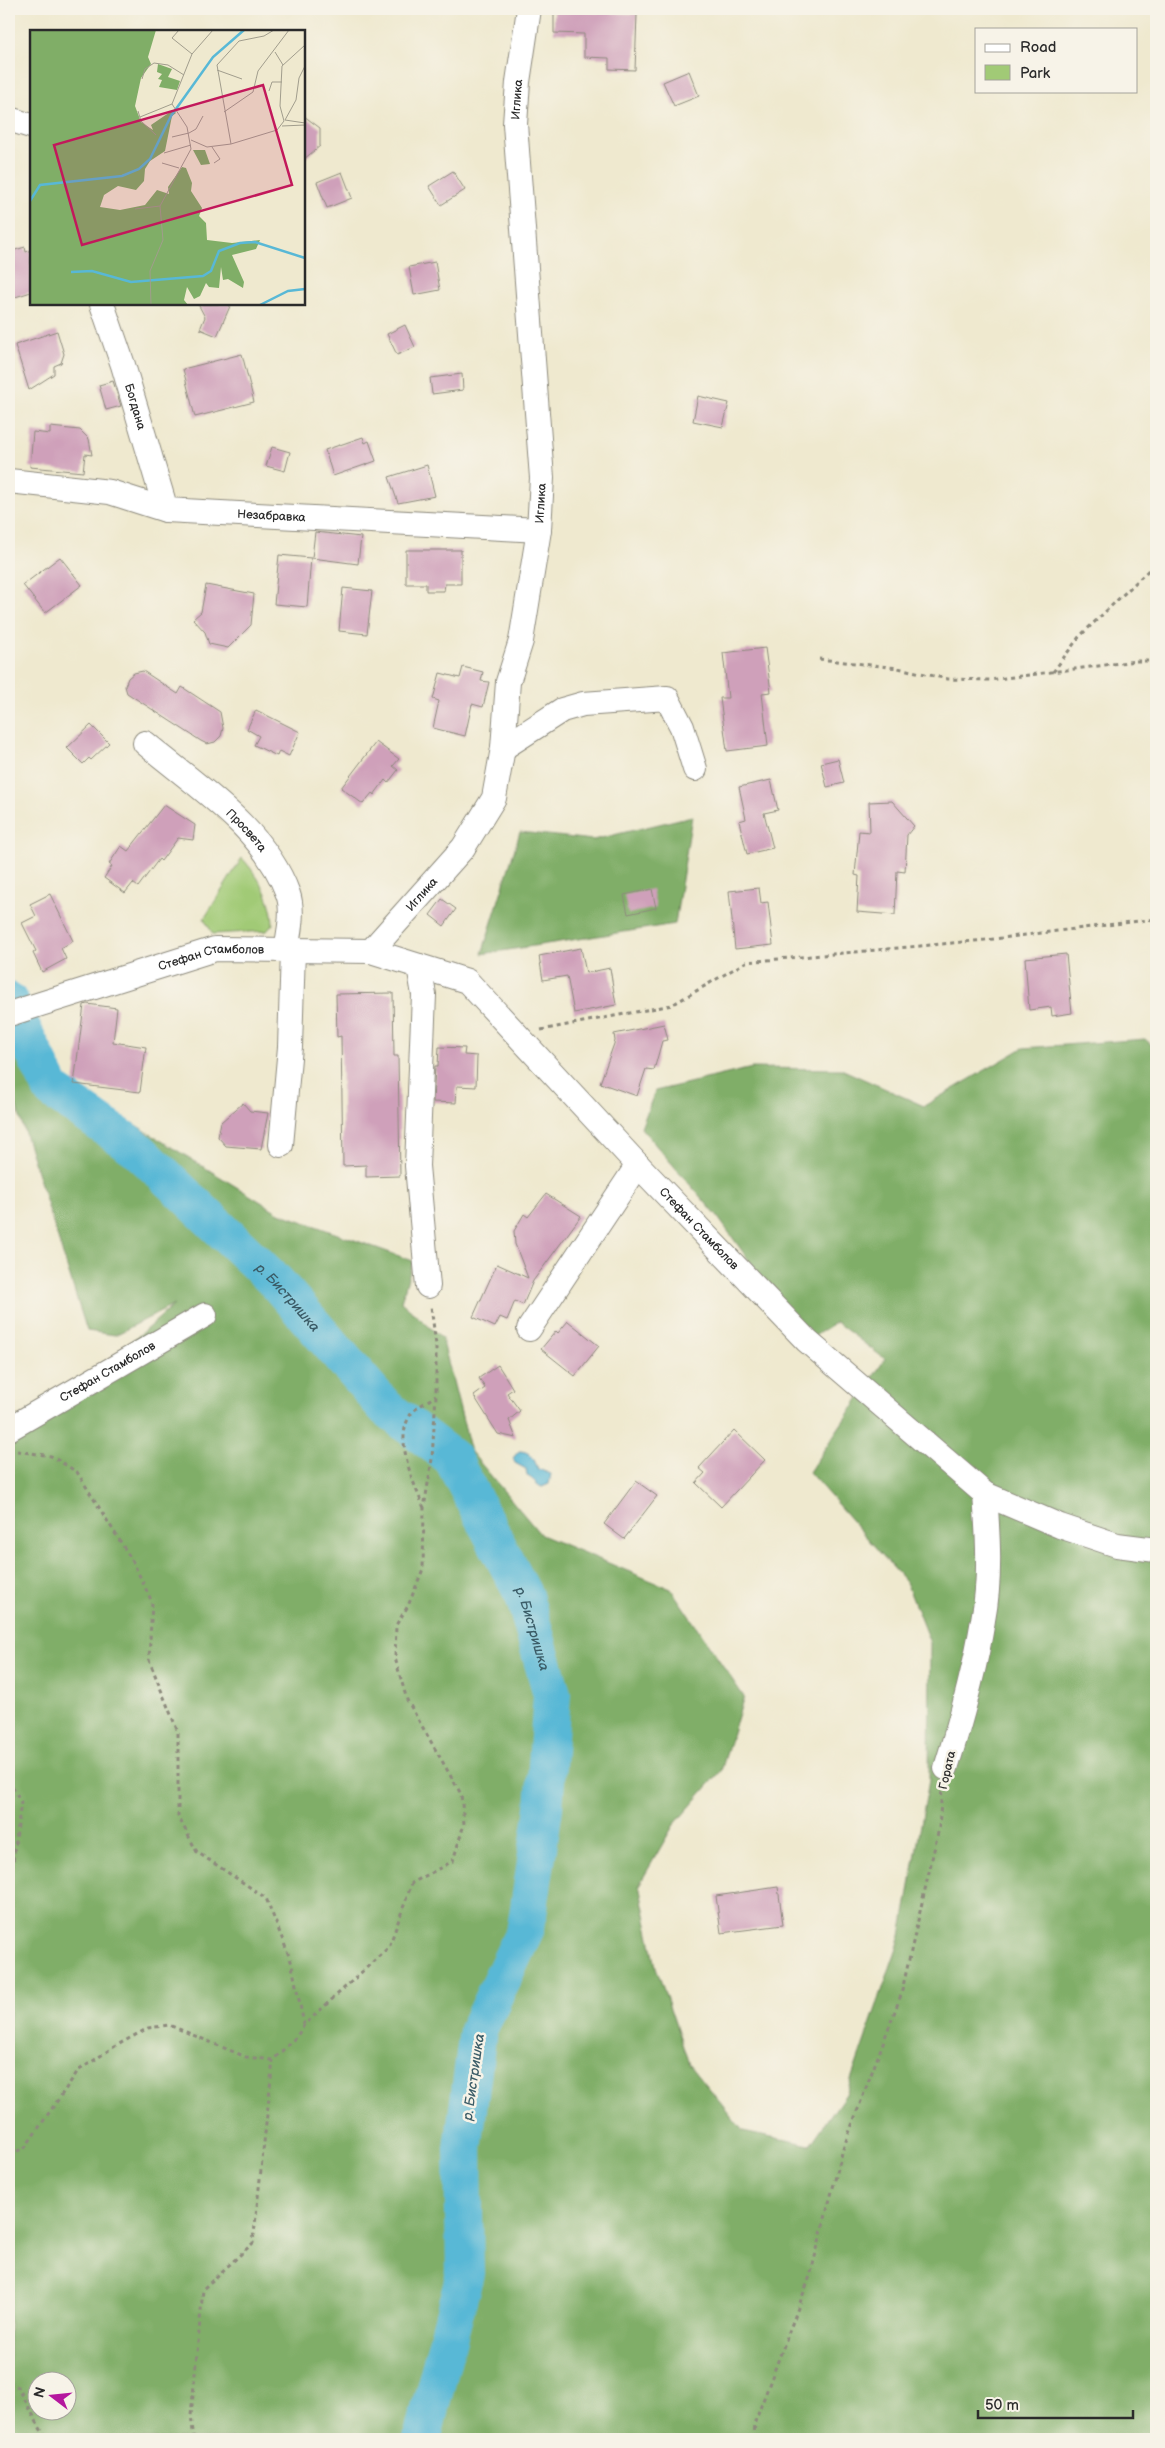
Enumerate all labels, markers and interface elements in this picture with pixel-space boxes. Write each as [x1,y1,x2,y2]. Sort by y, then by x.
legend [975,28,1138,92]
inset map [30,30,305,305]
text: Road [1020,38,1056,57]
text: Park [1020,64,1051,83]
street label: Иглика [508,79,526,120]
street label: Богдана [121,382,149,432]
street label: Иглика [532,483,550,524]
street label: Незабравка [237,507,306,525]
street label: Просвета [222,806,270,855]
street label: Иглика [403,875,441,915]
street label: Стефан Стамболов [157,942,265,974]
street label: Стефан Стамболов [656,1185,742,1274]
water label: р. Бистришка [251,1259,324,1335]
street label: Стефан Стамболов [57,1338,159,1406]
water label: р. Бистришка [511,1582,553,1673]
street label: Гората [936,1749,959,1791]
water label: р. Бистришка [459,2033,488,2123]
north arrow [28,2370,78,2420]
text: N [30,2385,50,2400]
scale bar [978,2388,1132,2420]
text: 50 m [985,2396,1019,2415]

